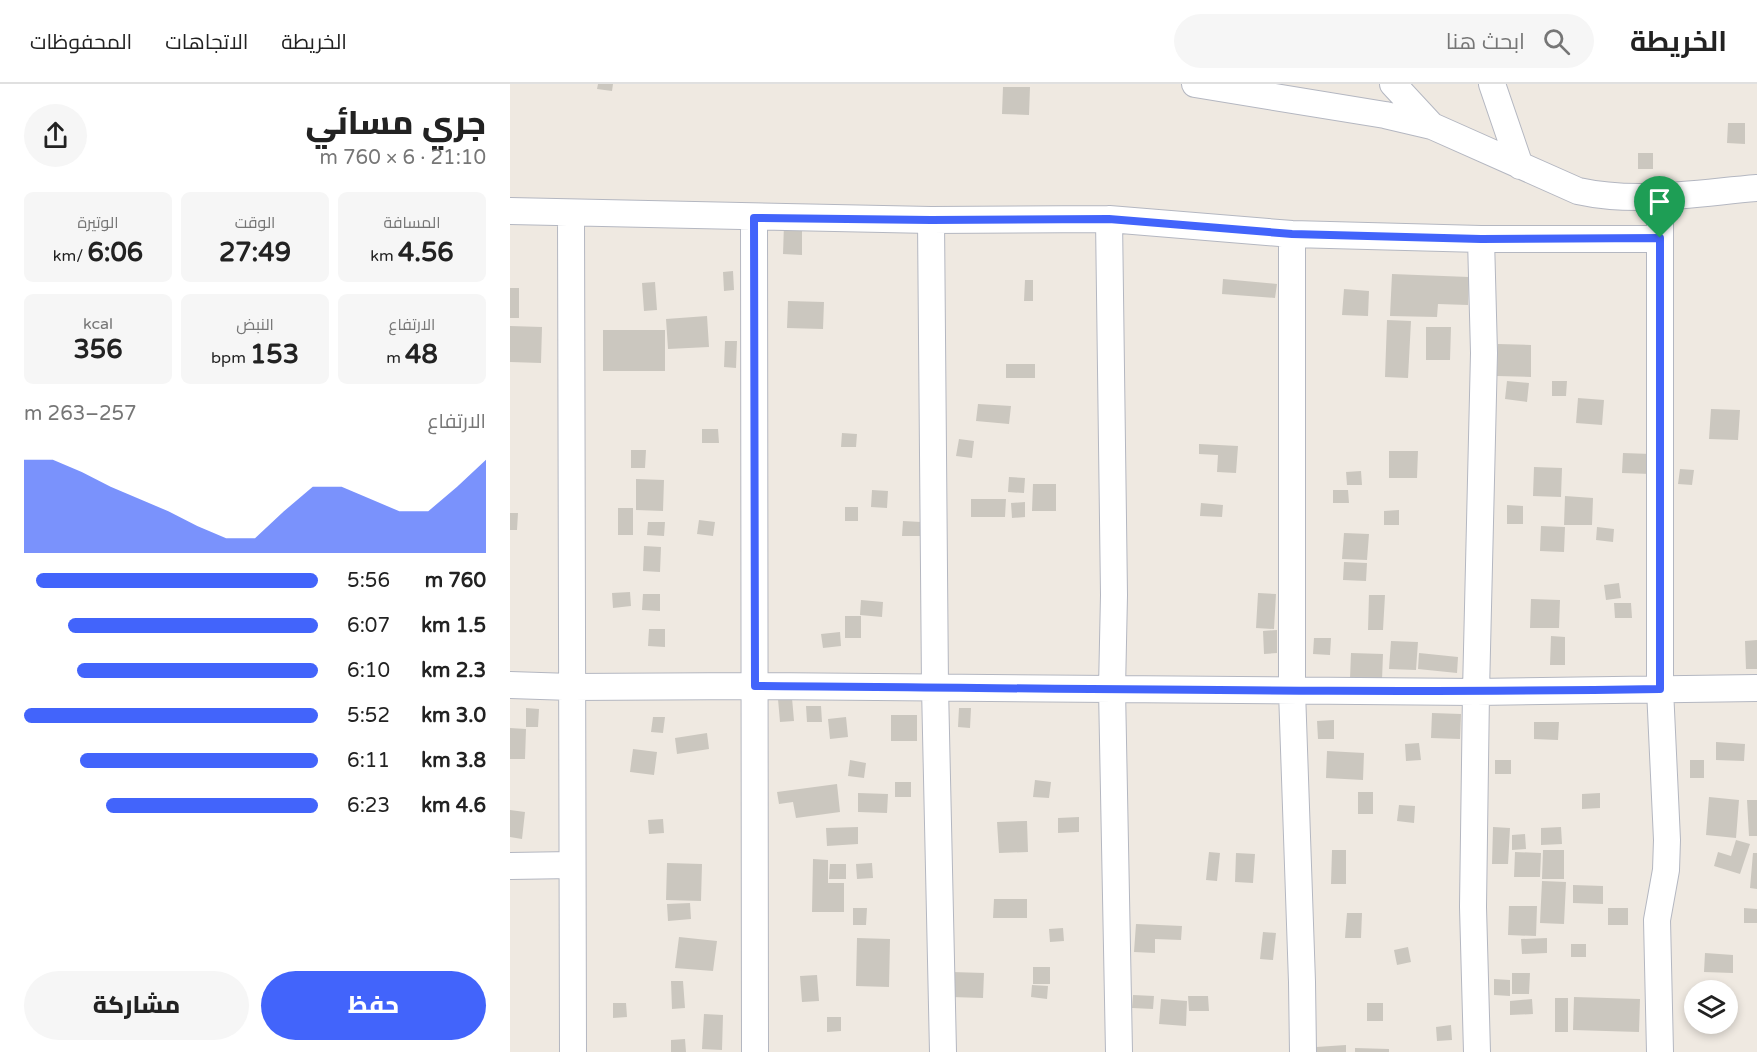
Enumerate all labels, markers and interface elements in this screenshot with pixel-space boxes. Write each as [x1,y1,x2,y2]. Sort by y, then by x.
search box [1174,14,1594,68]
icon: search [1540,25,1573,58]
text: الخريطة [1630,25,1727,59]
text: ابحث هنا [1446,29,1525,55]
text: المحفوظات [30,30,132,55]
text: الاتجاهات [165,30,248,55]
text: الخريطة [281,30,347,55]
button: share [24,104,87,167]
text: جري مسائي [306,104,486,143]
text: 21:10 · 6 × 760 m [319,146,486,170]
pin [1634,176,1685,238]
icon: arrive [1643,185,1676,218]
text: الوتيرة [77,213,119,233]
text: الوقت [235,213,275,233]
text: المسافة [384,213,440,233]
text: 6:06 [87,237,143,268]
text: 27:49 [219,237,291,268]
text: 4.56 [398,237,454,268]
text: /km [53,246,87,266]
text: km [370,246,398,266]
text: kcal [83,314,113,334]
text: النبض [236,315,274,335]
text: الارتفاع [389,315,435,335]
text: 356 [74,334,122,365]
text: 153 [250,339,299,370]
text: 48 [405,339,438,370]
text: bpm [211,348,250,368]
text: m [386,348,405,368]
text: 257–263 m [24,402,137,426]
text: الارتفاع [427,410,486,434]
text: 5:56 [347,569,390,593]
text: 760 m [425,569,486,593]
text: 6:07 [347,614,390,638]
text: 1.5 km [421,614,486,638]
text: 6:10 [347,659,390,683]
text: 2.3 km [421,659,486,683]
text: 5:52 [347,704,390,728]
text: 3.0 km [421,704,486,728]
text: 6:11 [347,749,390,773]
text: 3.8 km [421,749,486,773]
text: 6:23 [347,794,390,818]
text: 4.6 km [421,794,486,818]
button: مشاركة [24,971,249,1040]
button: حفظ [261,971,486,1040]
map controls [1684,980,1738,1034]
button: layers [1684,980,1738,1034]

